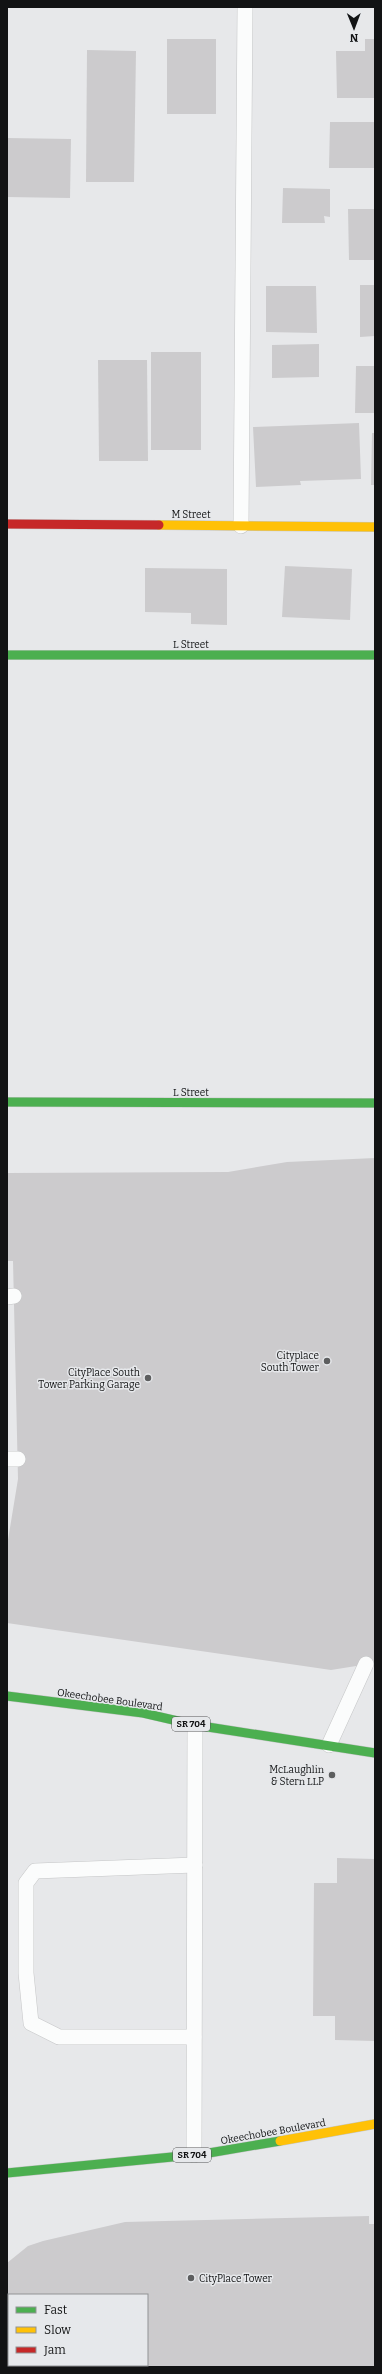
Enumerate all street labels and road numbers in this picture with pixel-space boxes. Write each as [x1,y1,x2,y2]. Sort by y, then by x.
street label: M Street [171,509,211,521]
street label: L Street [173,639,209,651]
street label: L Street [173,1087,209,1099]
street label: Okeechobee Boulevard [56,1687,163,1713]
road number: SR 704 [172,1717,210,1731]
street label: Okeechobee Boulevard [220,2117,327,2147]
road number: SR 704 [173,2148,211,2162]

